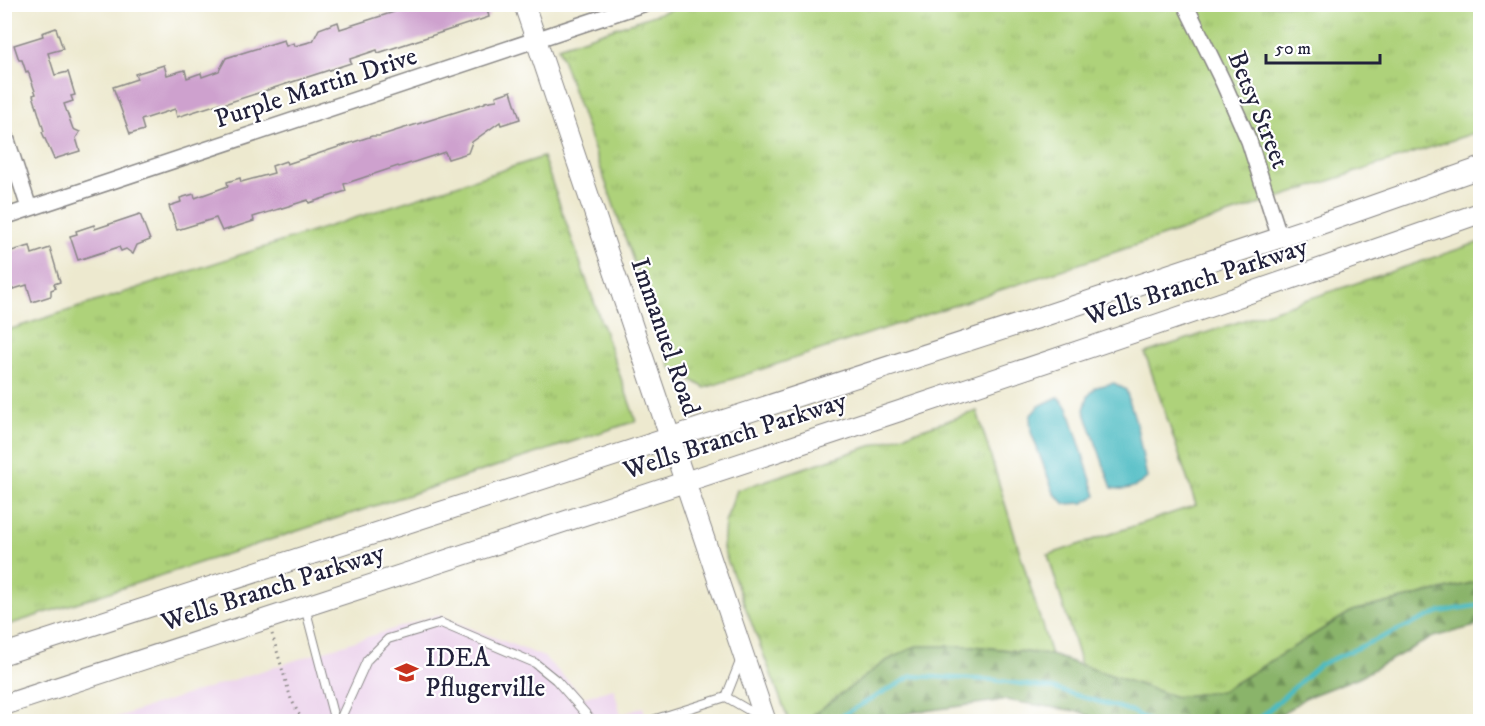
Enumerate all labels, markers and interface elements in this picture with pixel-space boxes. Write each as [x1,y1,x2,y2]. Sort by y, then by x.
scale bar [1266,27,1380,65]
text: 50 m [1275,38,1311,60]
street label: Purple Martin Drive [211,40,421,136]
street label: Betsy Street [1220,47,1296,173]
street label: Wells Branch Parkway [1079,230,1312,334]
street label: Immanuel Road [623,254,707,420]
street label: Wells Branch Parkway [618,384,851,488]
street label: Wells Branch Parkway [156,536,389,640]
place label: IDEA Pflugerville [425,642,545,705]
school or university icon: IDEA Pflugerville [394,660,420,686]

